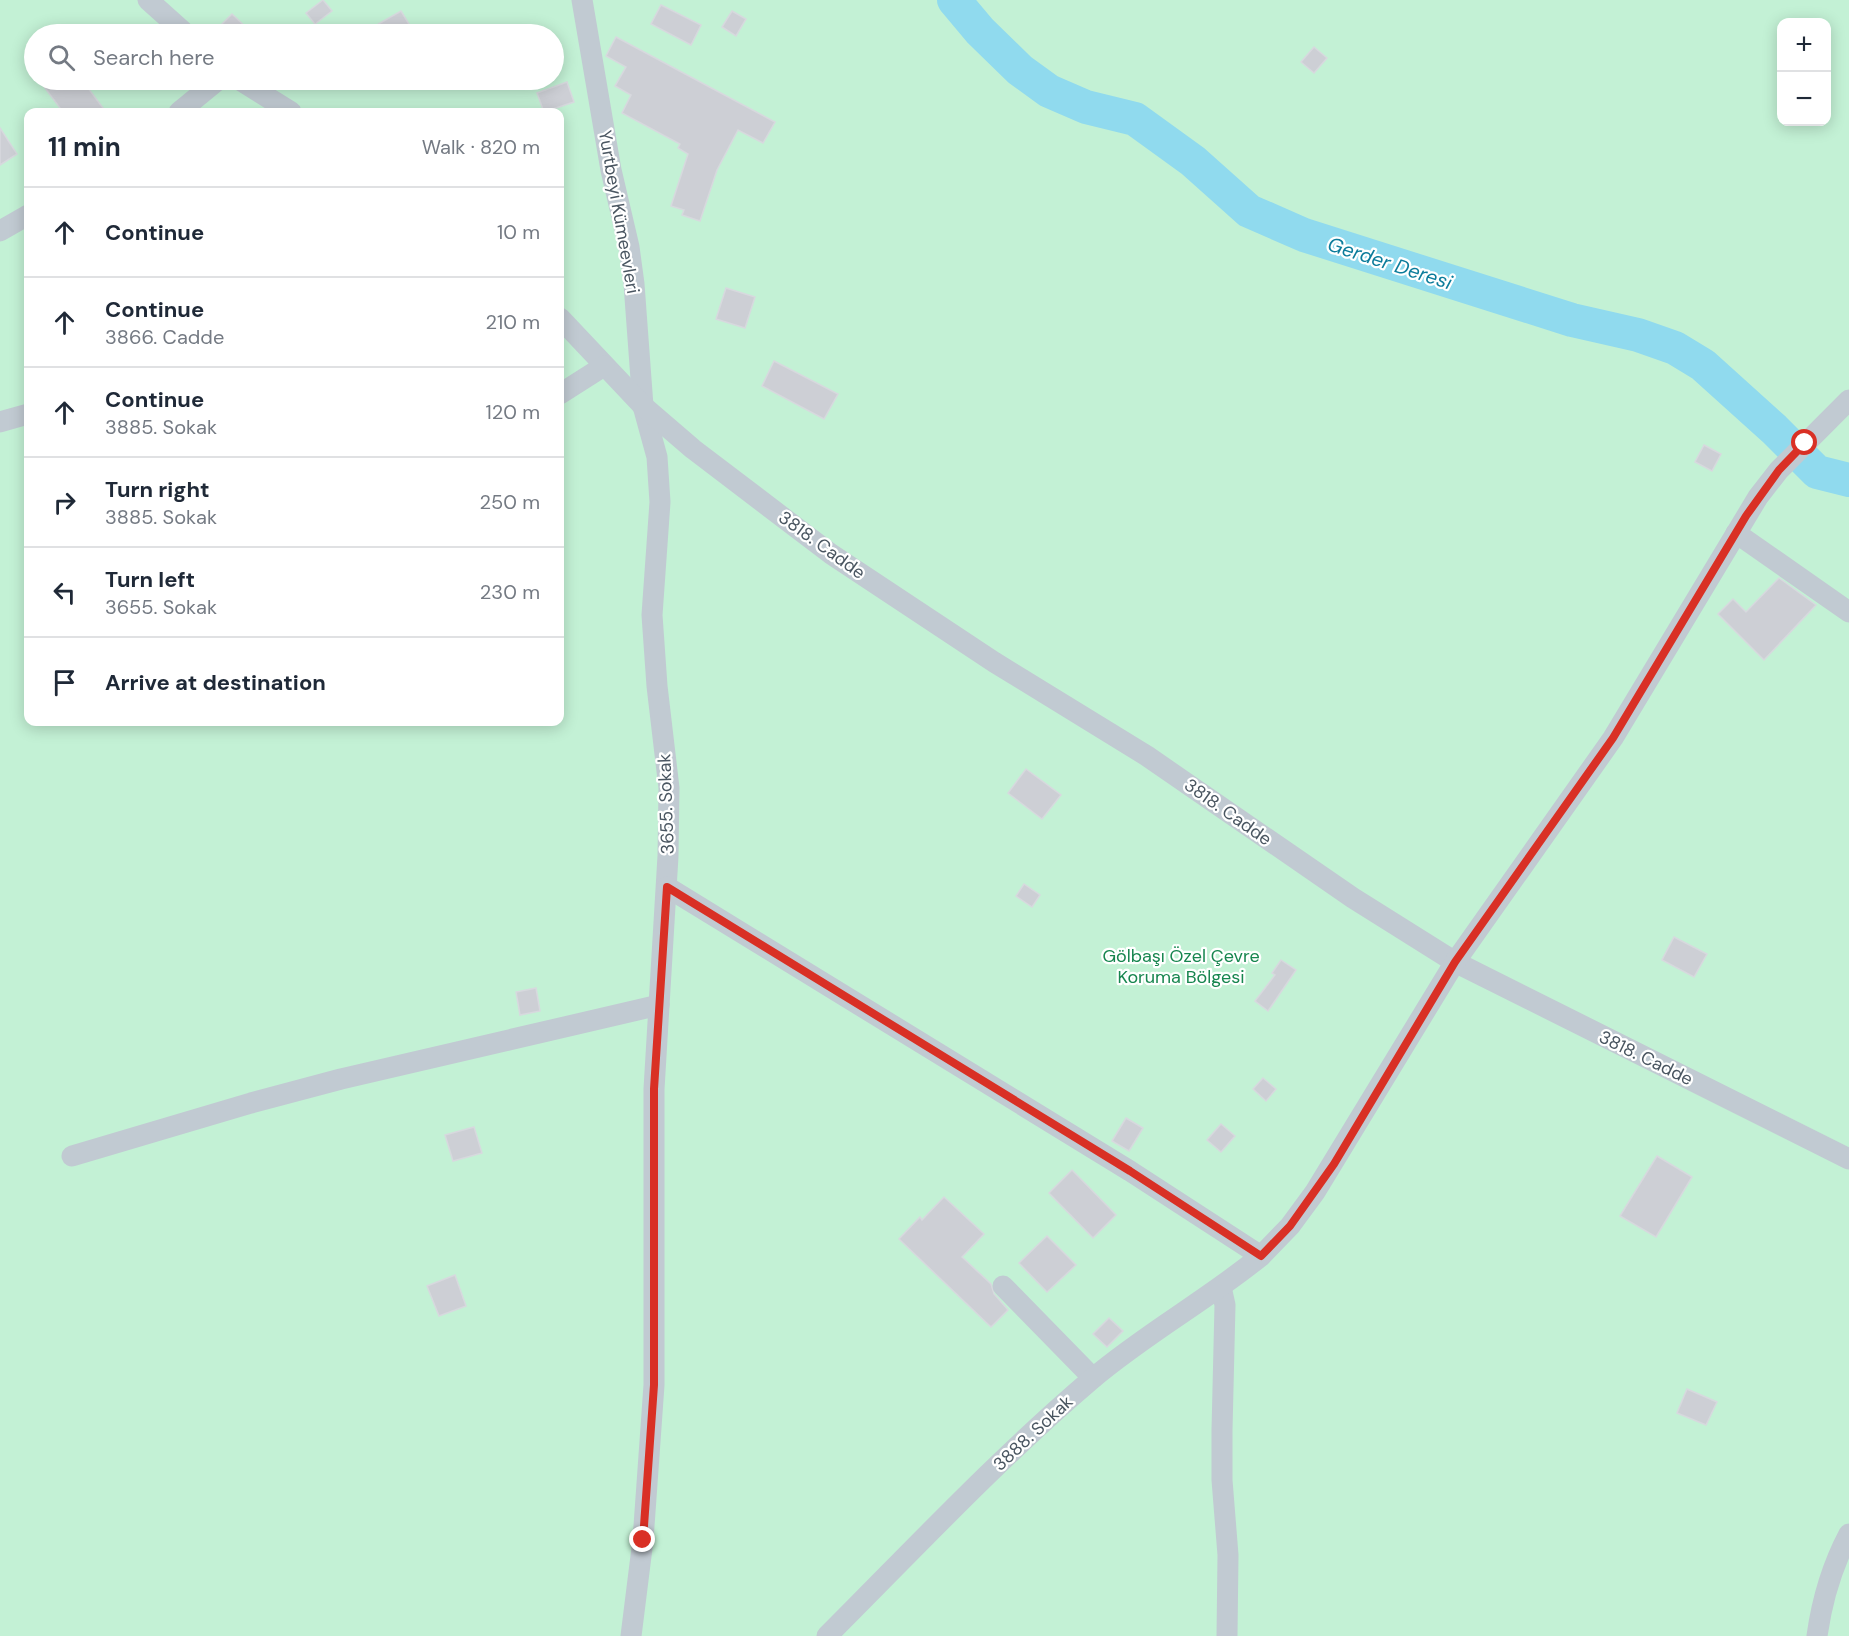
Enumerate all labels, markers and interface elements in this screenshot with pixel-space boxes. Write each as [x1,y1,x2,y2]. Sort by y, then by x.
map controls [1777,18,1831,126]
button: + [1777,18,1831,72]
search box [24,24,564,90]
icon: search [45,41,78,74]
text: Search here [93,43,214,72]
button: − [1777,72,1831,126]
street label: Yurtbeyi Kümeevleri [593,128,645,296]
text: 11 min [48,130,121,164]
text: Walk · 820 m [422,134,540,160]
icon: ahead [48,216,81,249]
text: Continue [105,218,204,247]
text: 10 m [497,219,540,245]
water label: Gerder Deresi [1324,231,1457,296]
text: Continue [105,295,204,324]
icon: ahead [48,306,81,339]
text: 210 m [485,309,540,335]
text: 3866. Cadde [105,324,224,350]
text: Continue [105,385,204,414]
icon: ahead [48,396,81,429]
text: 120 m [486,399,540,425]
text: 3885. Sokak [105,414,217,440]
route start [1791,429,1817,455]
text: Turn right [105,475,210,504]
icon: right [48,486,81,519]
text: 250 m [479,489,540,515]
text: 3885. Sokak [105,504,217,530]
street label: 3818. Cadde [774,505,870,585]
text: Turn left [105,565,195,594]
icon: left [48,576,81,609]
text: 230 m [480,579,540,605]
text: 3655. Sokak [105,594,217,620]
icon: arrive [48,666,81,699]
text: Arrive at destination [105,668,326,697]
street label: 3655. Sokak [652,753,680,855]
street label: 3818. Cadde [1179,773,1277,851]
park label: Gölbaşı Özel Çevre Koruma Bölgesi [1102,944,1260,989]
street label: 3818. Cadde [1595,1025,1697,1091]
street label: 3888. Sokak [988,1390,1078,1476]
route end [629,1526,655,1552]

